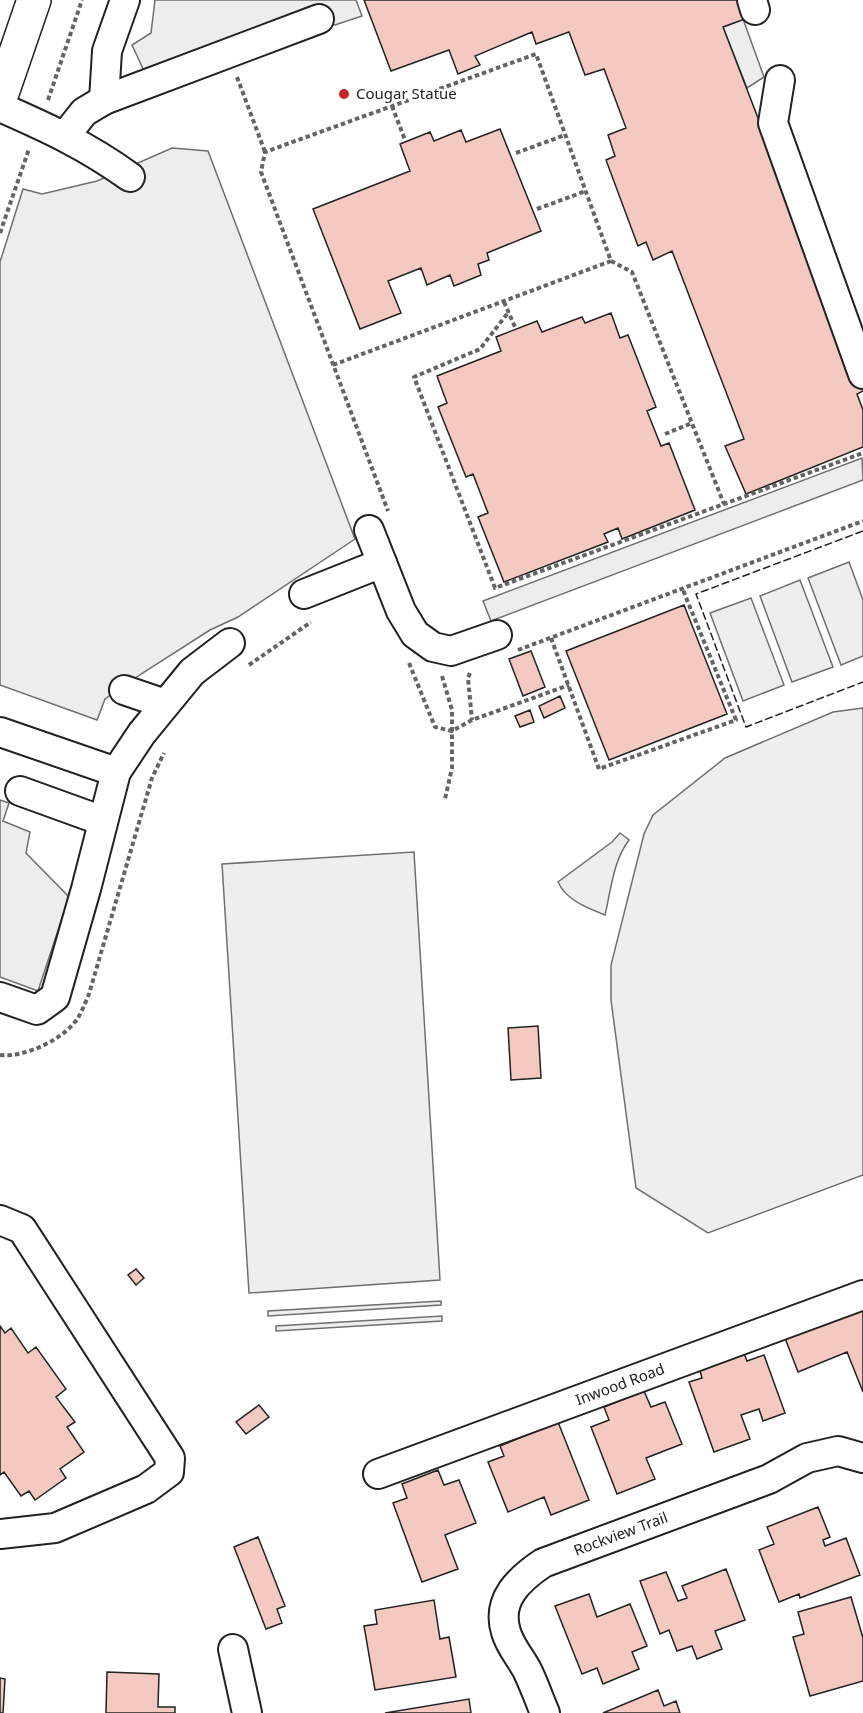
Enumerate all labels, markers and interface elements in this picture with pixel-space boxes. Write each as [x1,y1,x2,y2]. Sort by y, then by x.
place label: Cougar Statue [356,83,457,103]
marker: Cougar Statue [337,87,351,101]
street label: Inwood Road [572,1358,667,1409]
street label: Rockview Trail [571,1507,670,1560]

